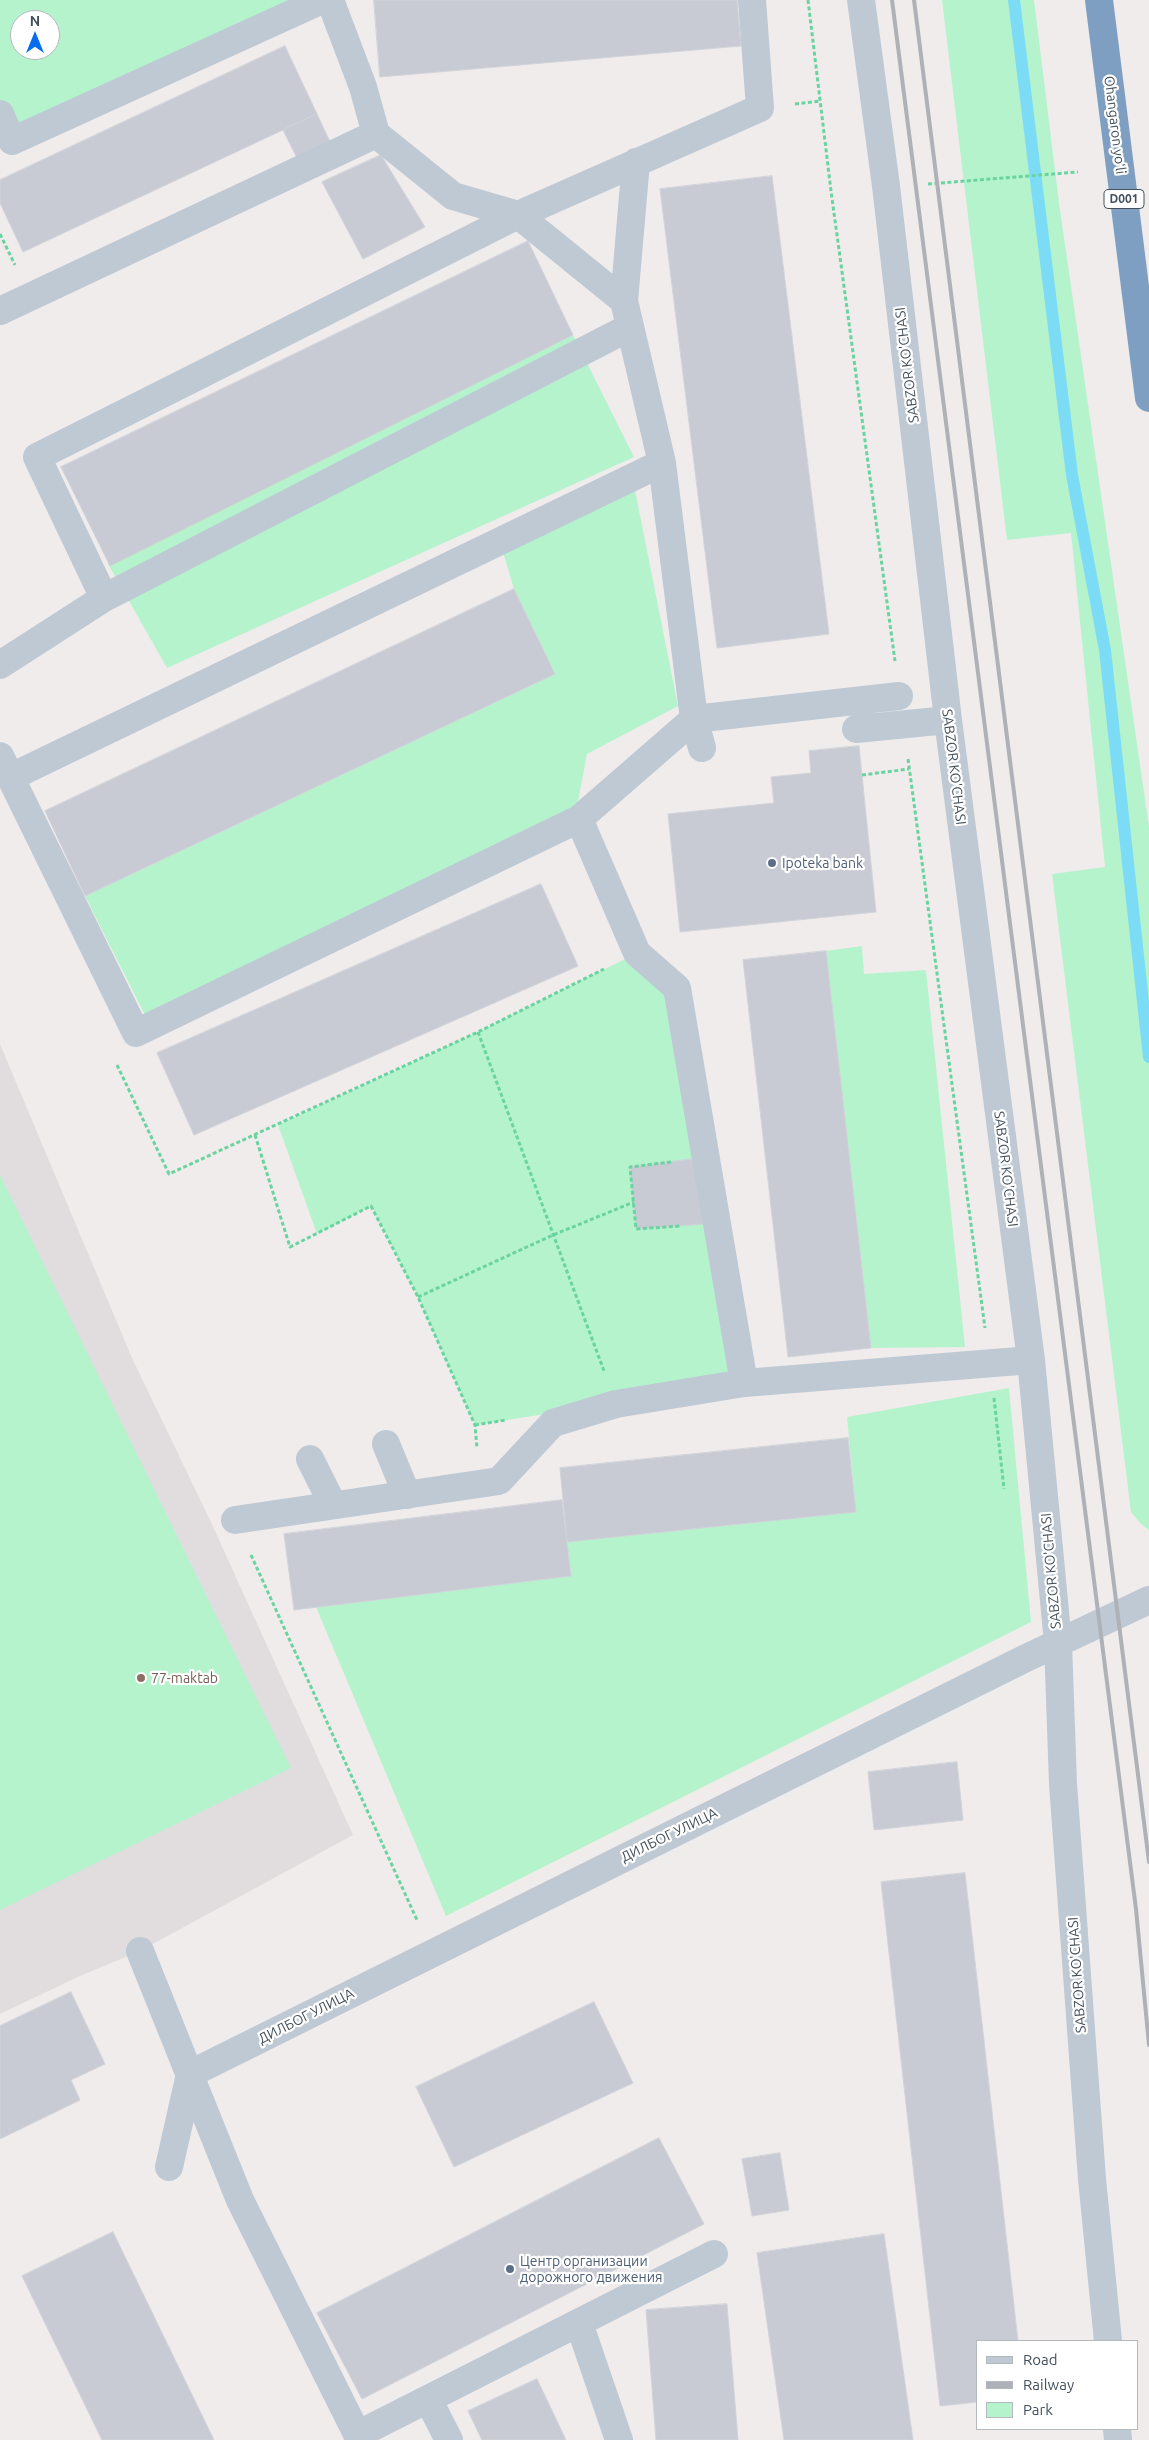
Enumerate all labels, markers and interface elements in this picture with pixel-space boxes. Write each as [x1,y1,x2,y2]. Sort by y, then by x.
north arrow [10,10,60,60]
text: N [30,13,40,29]
street label: Ohangaron yoʻli [1101,75,1129,175]
road number: D001 [1104,190,1144,208]
street label: SABZOR KO'CHASI [892,306,922,424]
street label: SABZOR KO'CHASI [939,708,969,826]
place label: Ipoteka bank [782,855,863,871]
marker: Ipoteka bank [766,857,778,869]
street label: SABZOR KO'CHASI [991,1110,1021,1228]
street label: SABZOR KO'CHASI [1038,1512,1064,1630]
place label: 77-maktab [151,1670,218,1686]
marker: 77-maktab [135,1672,147,1684]
street label: ДИЛБОГ УЛИЦА [618,1804,720,1866]
street label: SABZOR KO'CHASI [1065,1916,1089,2034]
street label: ДИЛБОГ УЛИЦА [255,1985,357,2047]
place label: Центр организации дорожного движения [520,2253,662,2286]
marker: Центр организации дорожного движения [504,2263,516,2275]
legend [976,2340,1139,2430]
text: Road [1023,2351,1058,2368]
text: Railway [1023,2376,1074,2393]
text: Park [1023,2401,1053,2418]

